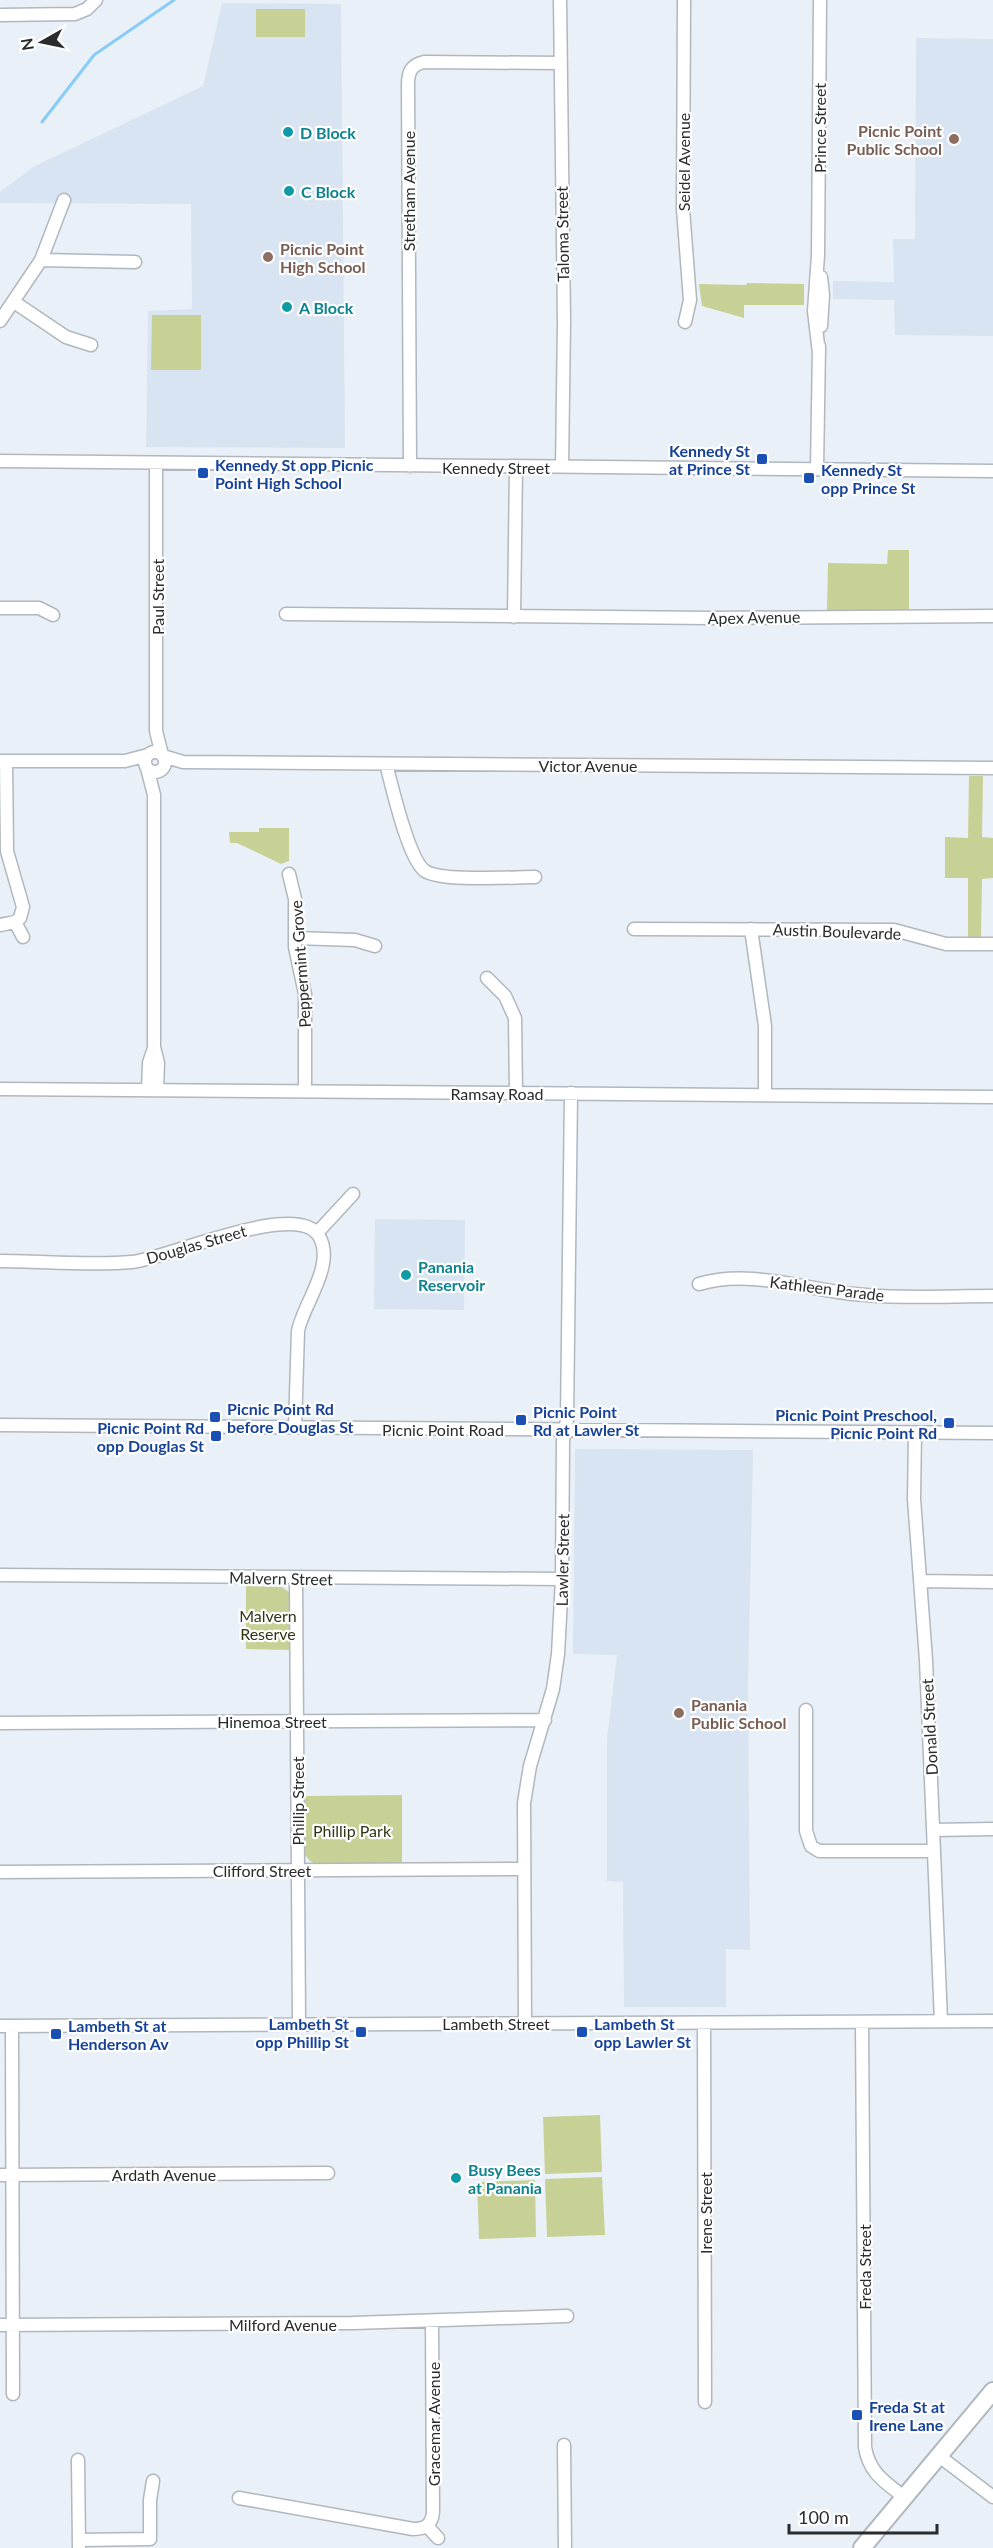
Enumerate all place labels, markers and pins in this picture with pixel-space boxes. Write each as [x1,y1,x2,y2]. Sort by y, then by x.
place label: Picnic Point Public School [847,121,942,158]
place label: D Block [300,123,356,142]
marker: D Block [281,125,295,139]
marker: Picnic Point Public School [947,132,961,146]
place label: C Block [301,182,356,201]
marker: C Block [282,184,296,198]
place label: Picnic Point High School [280,239,366,276]
marker: Picnic Point High School [261,250,275,264]
place label: A Block [298,298,354,317]
marker: A Block [280,300,294,314]
place label: Kennedy St at Prince St [669,441,750,478]
marker: Kennedy St at Prince St [755,452,769,466]
place label: Kennedy St opp Picnic Point High School [215,455,374,492]
place label: Kennedy St opp Prince St [821,460,916,497]
marker: Kennedy St opp Picnic Point High School [196,466,210,480]
marker: Kennedy St opp Prince St [802,471,816,485]
place label: Panania Reservoir [418,1257,485,1294]
marker: Panania Reservoir [399,1268,413,1282]
place label: Picnic Point Rd before Douglas St [227,1399,354,1436]
place label: Picnic Point Rd at Lawler St [533,1402,639,1439]
place label: Picnic Point Preschool, Picnic Point Rd [775,1405,937,1442]
marker: Picnic Point Rd before Douglas St [208,1410,222,1424]
marker: Picnic Point Rd at Lawler St [514,1413,528,1427]
marker: Picnic Point Preschool, Picnic Point Rd [942,1416,956,1430]
place label: Picnic Point Rd opp Douglas St [97,1418,204,1455]
marker: Picnic Point Rd opp Douglas St [209,1429,223,1443]
place label: Panania Public School [691,1695,786,1732]
marker: Panania Public School [672,1706,686,1720]
place label: Lambeth St opp Phillip St [255,2014,349,2051]
place label: Lambeth St opp Lawler St [594,2014,691,2051]
place label: Lambeth St at Henderson Av [68,2016,169,2053]
marker: Lambeth St opp Phillip St [354,2025,368,2039]
marker: Lambeth St opp Lawler St [575,2025,589,2039]
marker: Lambeth St at Henderson Av [49,2027,63,2041]
place label: Busy Bees at Panania [468,2160,542,2197]
marker: Busy Bees at Panania [449,2171,463,2185]
place label: Freda St at Irene Lane [869,2397,945,2434]
marker: Freda St at Irene Lane [850,2408,864,2422]

